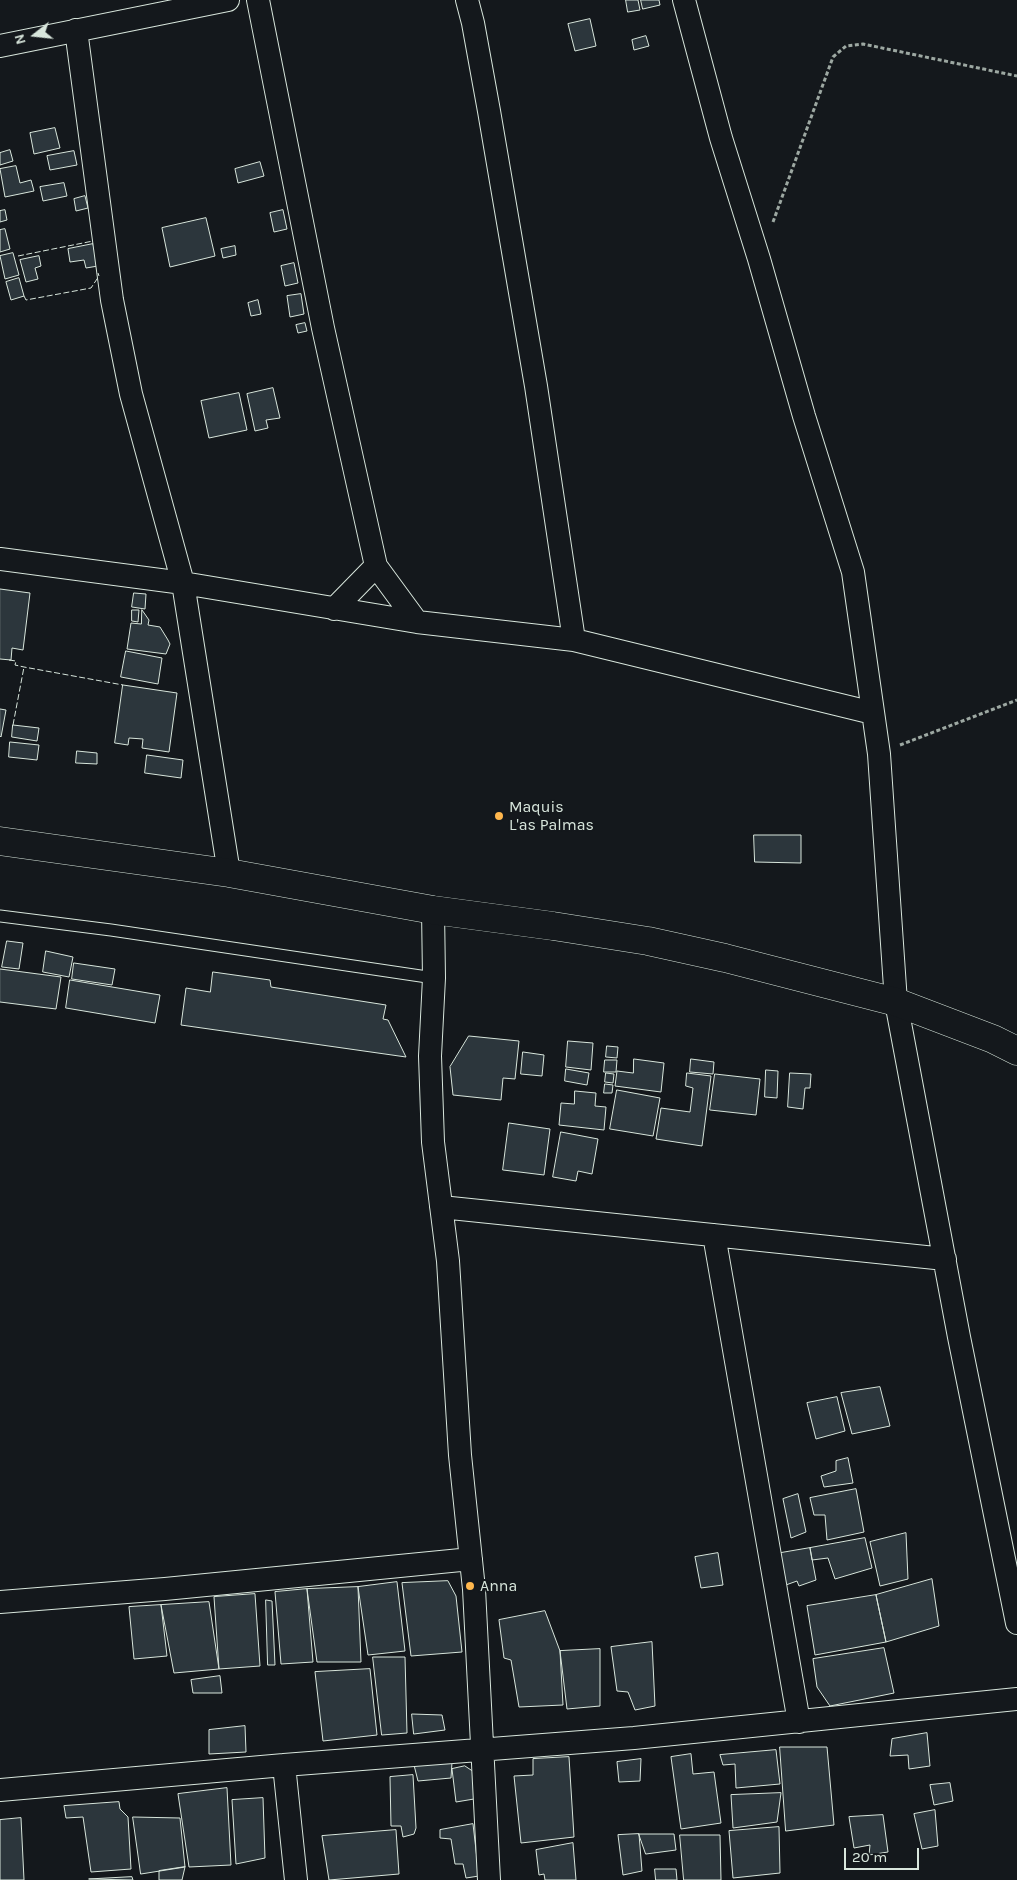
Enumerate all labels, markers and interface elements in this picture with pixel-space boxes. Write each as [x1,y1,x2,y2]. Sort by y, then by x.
north arrow [10,10,60,60]
text: N [11,32,30,46]
place label: Maquis L'as Palmas [509,797,594,835]
marker: Maquis L'as Palmas [493,810,505,822]
place label: Anna [480,1576,517,1596]
marker: Anna [464,1580,476,1592]
scale bar [847,1838,922,1870]
text: 20 m [852,1848,887,1866]

